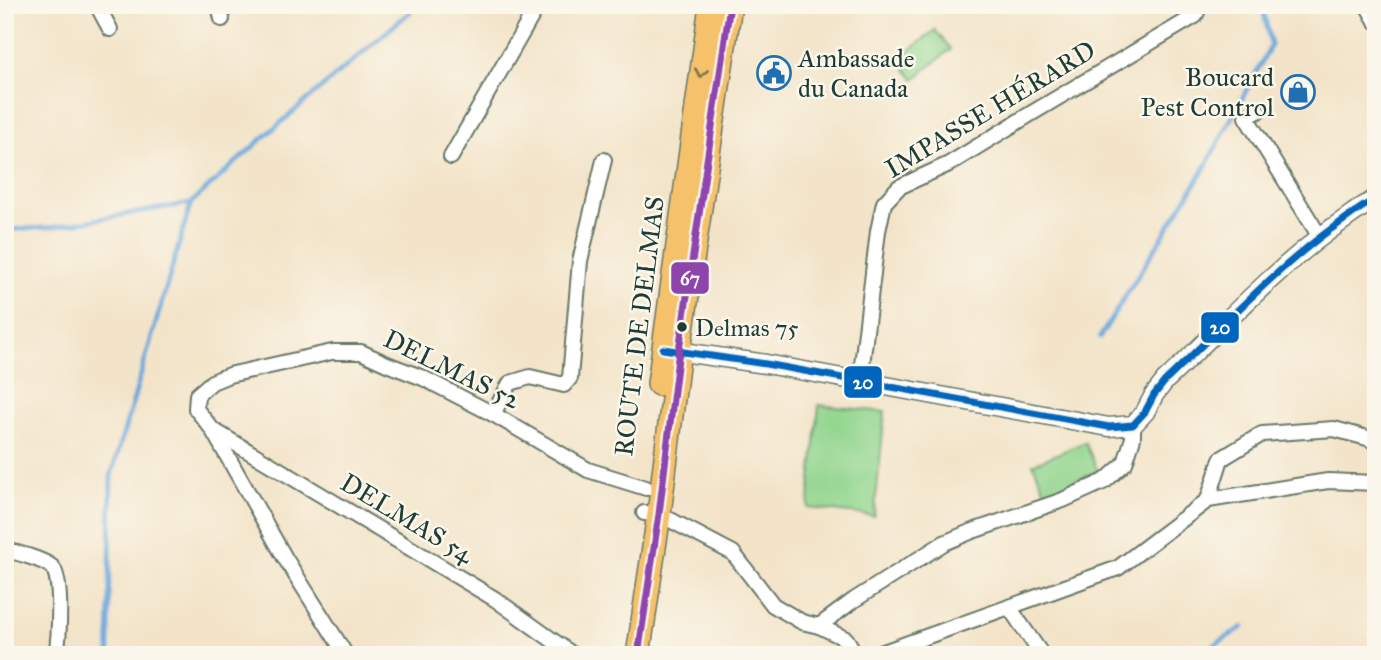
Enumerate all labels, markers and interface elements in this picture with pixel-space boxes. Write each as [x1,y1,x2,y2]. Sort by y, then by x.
street label: IMPASSE HÉRARD [879,34,1101,184]
place label: Ambassade du Canada [797,42,915,104]
public building icon: Ambassade du Canada [755,54,793,92]
place label: Boucard Pest Control [1141,61,1274,123]
one-way arrow [694,67,709,79]
shop icon: Boucard Pest Control [1279,73,1317,111]
street label: ROUTE DE DELMAS [607,194,671,458]
line badge: 67 [670,261,710,295]
text: 67 [680,267,700,290]
line badge: 20 [1200,311,1240,344]
place label: Delmas 75 [695,313,799,343]
text: 20 [1210,316,1230,339]
marker: Delmas 75 [675,320,689,334]
street label: DELMAS 52 [379,322,526,416]
line badge: 20 [843,365,883,399]
text: 20 [853,371,873,394]
street label: DELMAS 54 [335,466,479,570]

